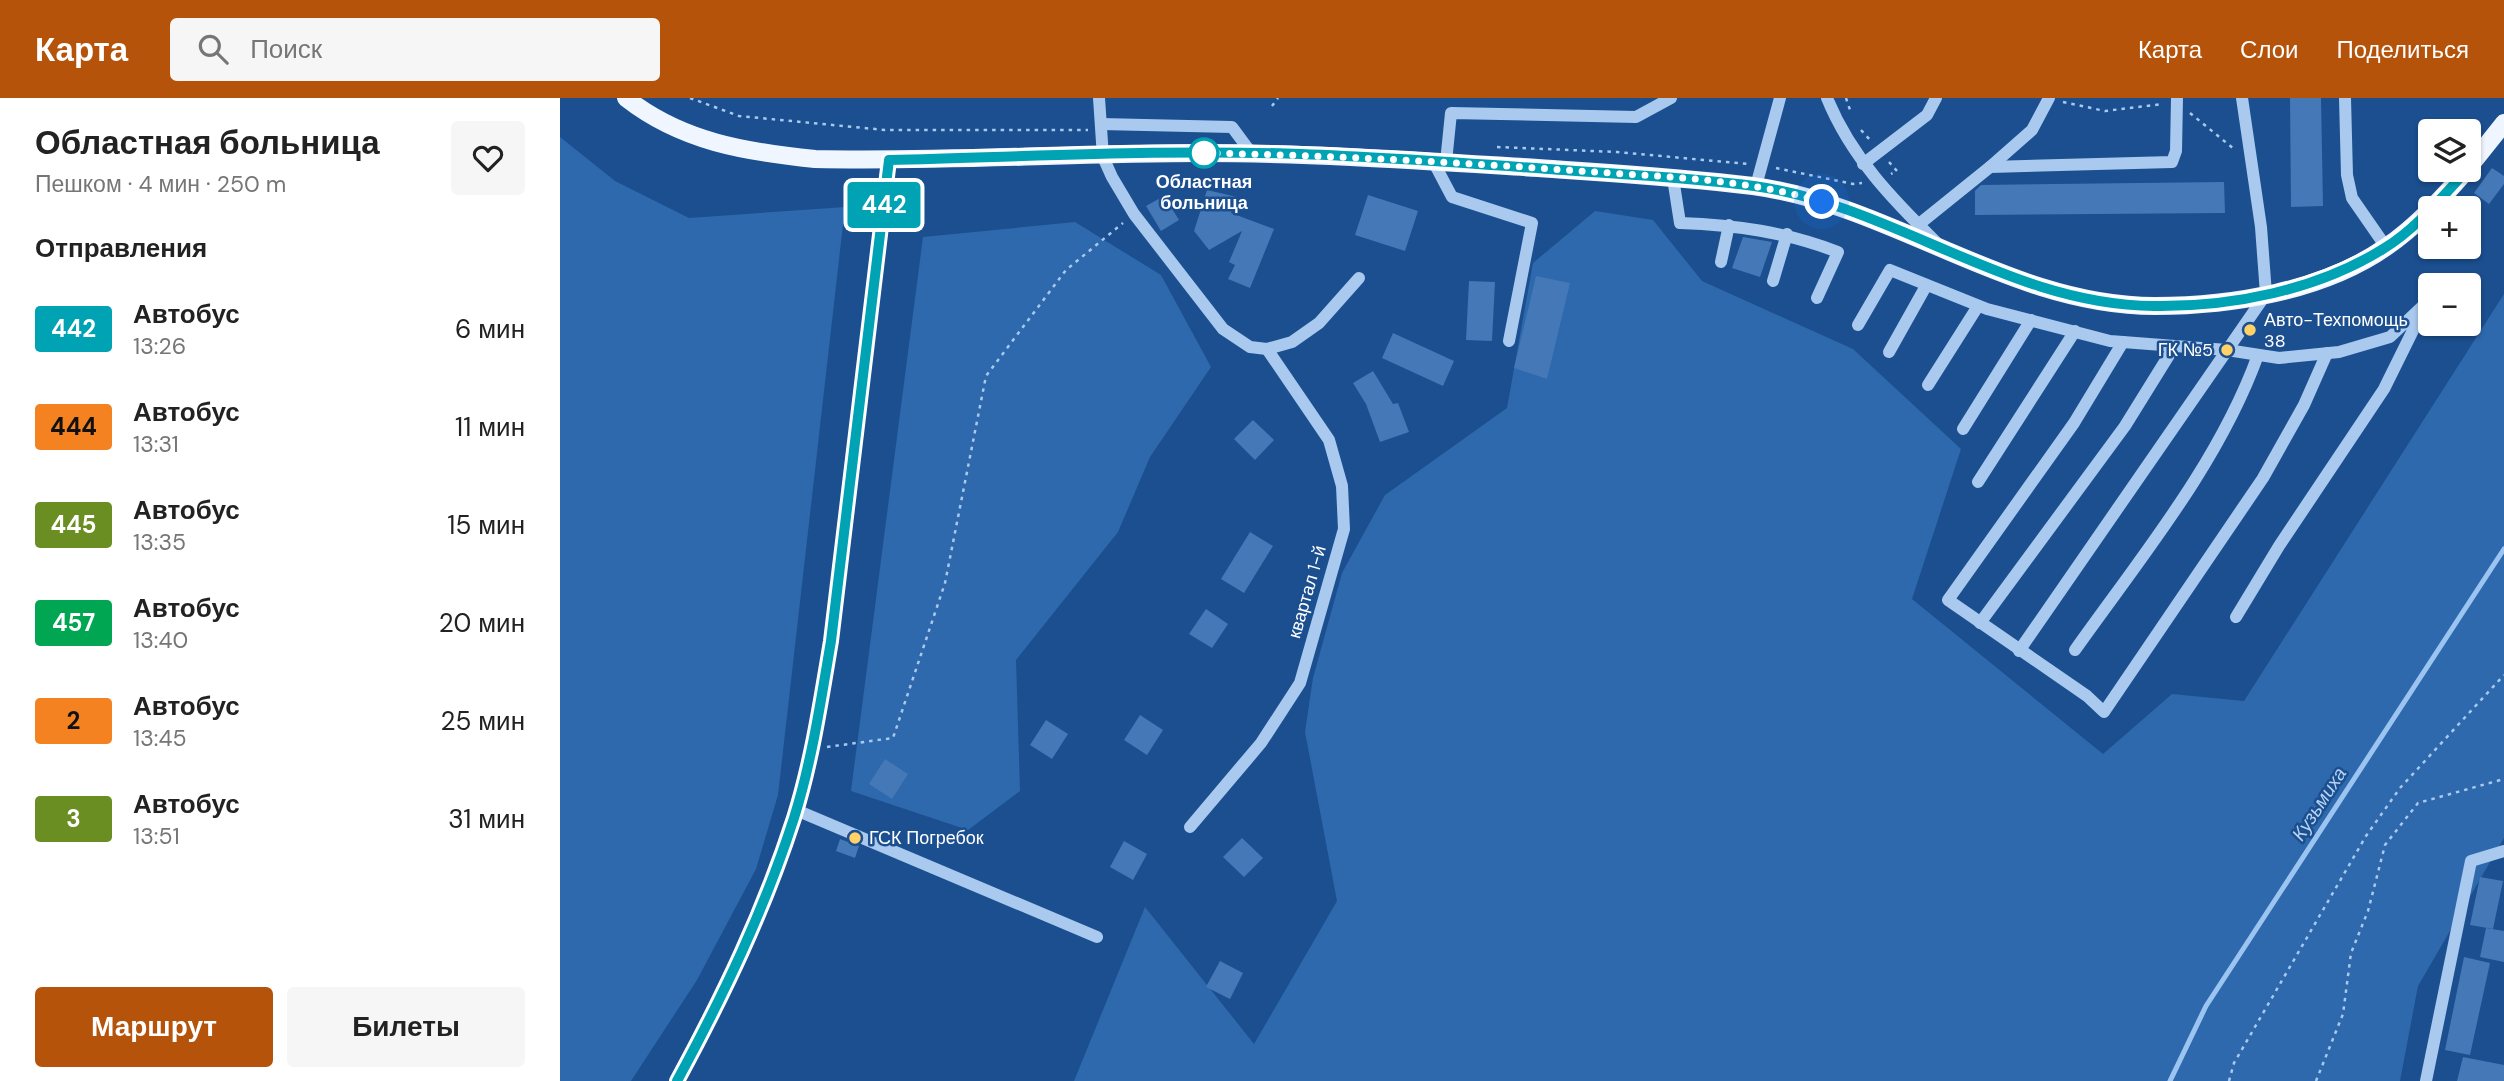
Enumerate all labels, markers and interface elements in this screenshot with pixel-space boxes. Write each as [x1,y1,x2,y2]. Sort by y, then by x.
search box [170,18,660,81]
text: Карта [35,28,128,71]
icon: search [194,30,232,68]
text: Поиск [250,32,322,66]
text: Карта [2138,34,2202,65]
text: Слои [2240,34,2298,65]
text: Поделиться [2336,34,2469,65]
map controls [2418,119,2481,336]
button: layers [2418,119,2481,182]
text: Областная больница [35,121,380,164]
button: heart [451,121,525,195]
marker: Областная больница [1189,138,1219,168]
text: Пешком · 4 мин · 250 m [35,169,286,199]
place label: Областная больница [1156,170,1252,215]
line badge: 442 [844,182,924,228]
your location [1804,184,1839,219]
text: 442 [861,189,907,220]
button: + [2418,196,2481,259]
text: Отправления [35,231,207,265]
button: − [2418,273,2481,336]
text: Автобус [133,297,240,331]
place label: Авто-Техпомощь 38 [2264,308,2408,353]
text: 6 мин [455,312,525,346]
text: 442 [51,313,96,344]
marker: Авто-Техпомощь 38 [2242,322,2258,338]
text: 13:26 [133,331,186,361]
place label: ГК №5 [2158,338,2213,362]
marker: ГК №5 [2219,342,2235,358]
text: Автобус [133,395,240,429]
text: 11 мин [455,410,525,444]
text: 444 [50,411,97,442]
text: 13:31 [133,429,179,459]
text: Автобус [133,493,240,527]
text: 15 мин [447,508,525,542]
text: 445 [50,509,97,540]
text: 13:35 [133,527,186,557]
street label: квартал 1-й [1282,543,1332,641]
text: Автобус [133,591,240,625]
text: 20 мин [439,606,525,640]
text: 457 [52,607,95,638]
text: 13:40 [133,625,188,655]
text: Автобус [133,689,240,723]
text: 25 мин [440,704,525,738]
text: 2 [67,705,80,736]
text: 13:45 [133,723,186,753]
water label: Кузьмиха [2286,762,2352,846]
text: Автобус [133,787,240,821]
text: 31 мин [448,802,525,836]
text: 3 [66,803,81,834]
text: 13:51 [133,821,180,851]
place label: ГСК Погребок [869,826,984,850]
marker: ГСК Погребок [847,830,863,846]
button: Маршрут [35,987,273,1067]
button: Билеты [287,987,525,1067]

